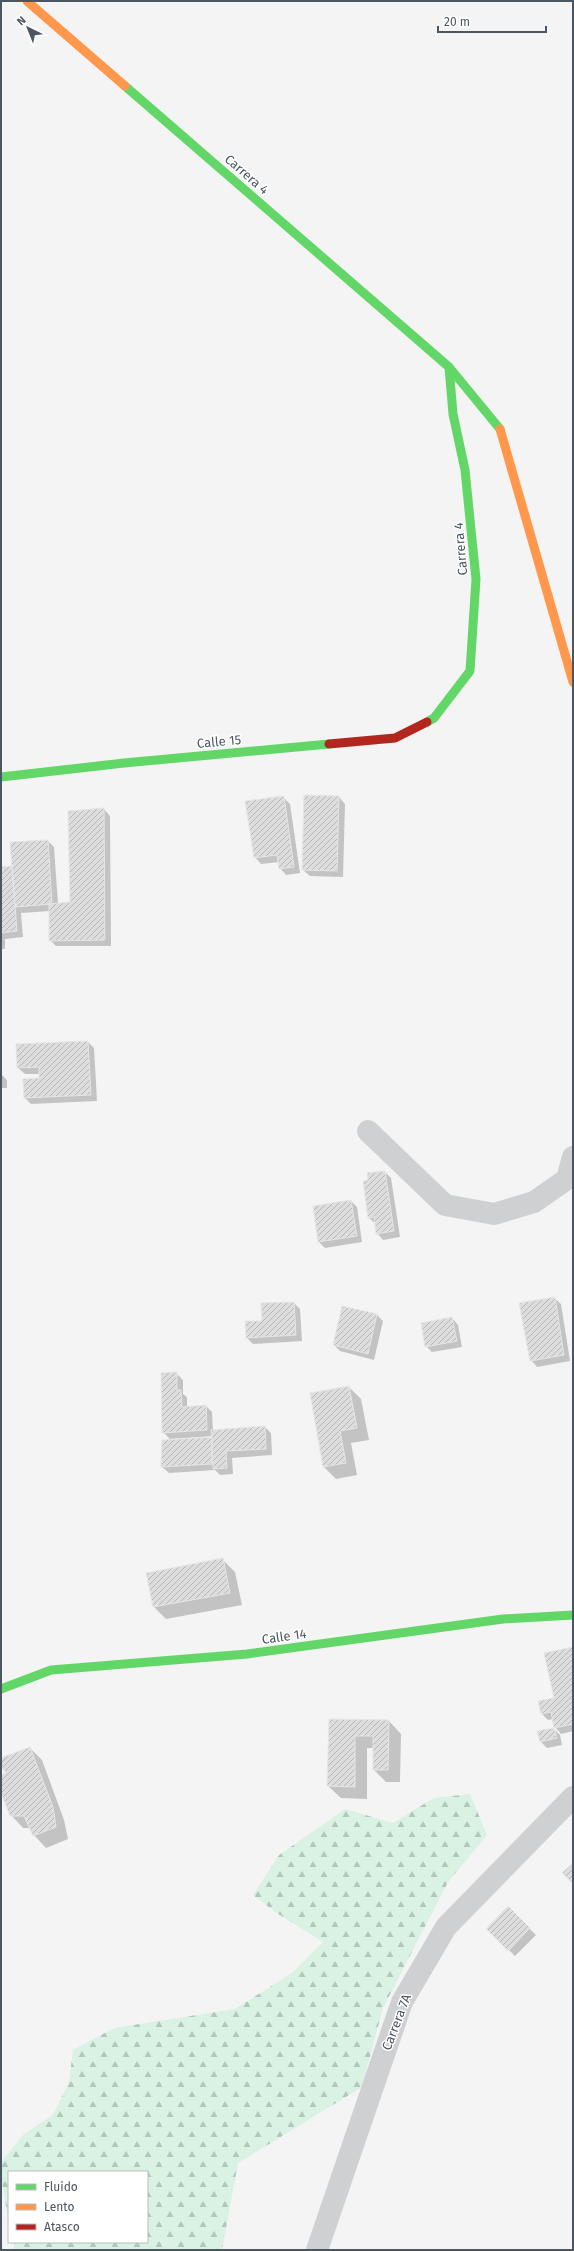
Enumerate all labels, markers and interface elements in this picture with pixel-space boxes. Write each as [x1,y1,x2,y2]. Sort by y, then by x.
north arrow [8,8,48,48]
scale bar [438,8,546,34]
text: N [14,14,29,28]
text: 20 m [444,15,470,29]
street label: Carrera 4 [222,151,272,197]
street label: Carrera 4 [451,522,470,576]
street label: Calle 15 [196,732,242,751]
street label: Calle 14 [261,1626,307,1647]
street label: Carrera 7A [379,1992,414,2052]
legend [8,2171,148,2243]
text: Fluido [44,2180,78,2194]
text: Lento [44,2200,74,2214]
text: Atasco [44,2220,80,2234]

